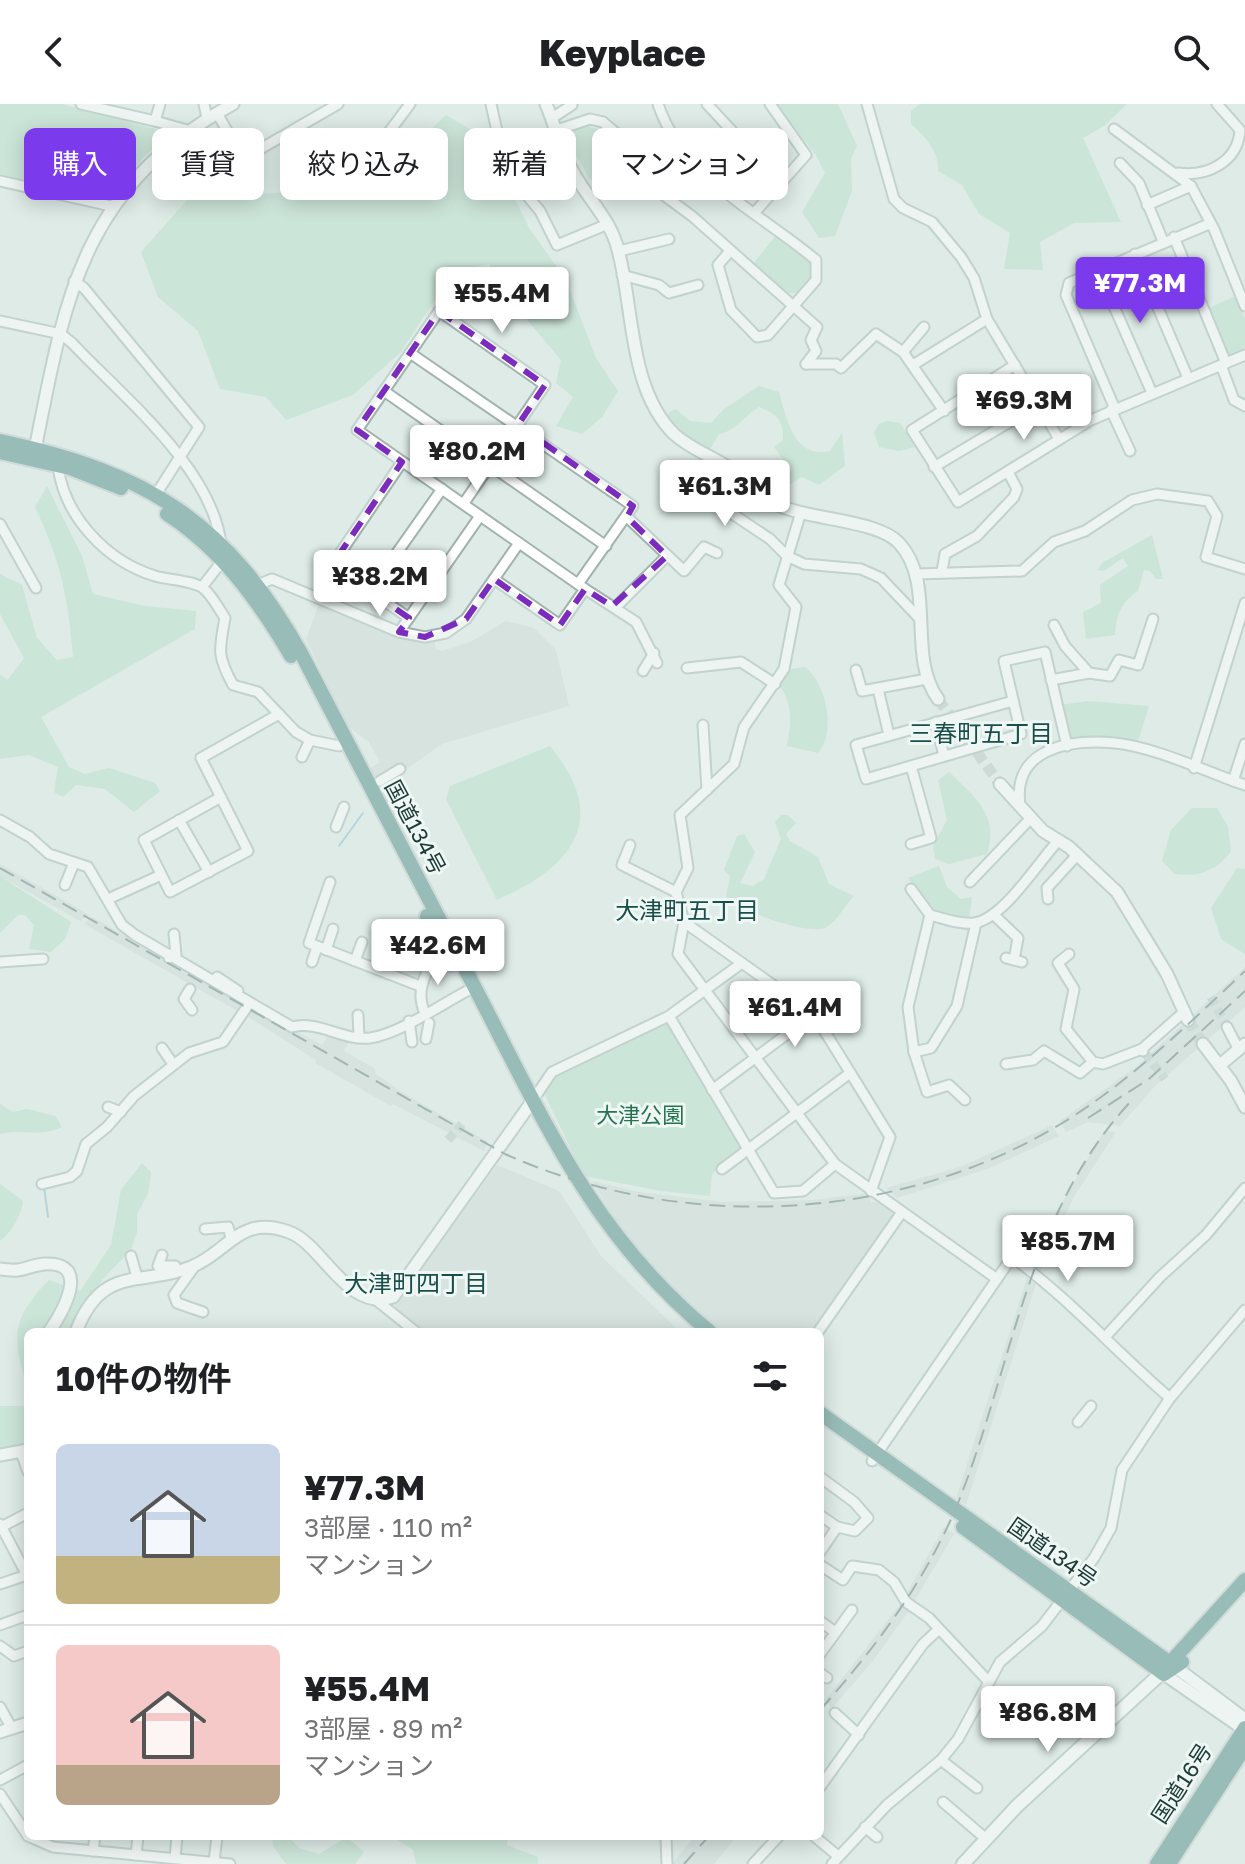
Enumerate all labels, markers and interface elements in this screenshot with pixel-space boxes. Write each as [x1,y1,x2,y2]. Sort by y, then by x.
icon: back [32,30,76,74]
icon: search [1169,30,1213,74]
text: Keyplace [539,31,706,74]
chip: 購入 [24,128,136,200]
chip: 賃貸 [152,128,264,200]
chip: 絞り込み [280,128,448,200]
chip: 新着 [464,128,576,200]
chip: マンション [592,128,788,200]
pin: ¥77.3M [1075,257,1205,325]
pin: ¥55.4M [437,267,567,335]
text: ¥77.3M [1094,267,1186,298]
text: ¥55.4M [454,277,550,308]
pin: ¥69.3M [959,374,1089,442]
text: ¥69.3M [975,384,1073,415]
pin: ¥80.2M [412,425,542,493]
text: ¥80.2M [428,435,526,466]
pin: ¥61.3M [660,460,790,528]
text: ¥61.3M [678,470,772,501]
pin: ¥38.2M [315,550,445,618]
text: ¥38.2M [332,560,428,591]
district label: 三春町五丁目 [909,718,1053,747]
street label: 国道134号 [380,775,452,879]
district label: 大津町五丁目 [615,895,759,924]
pin: ¥42.6M [373,919,503,987]
text: ¥42.6M [389,929,487,960]
pin: ¥61.4M [730,981,860,1049]
text: ¥61.4M [748,991,842,1022]
park label: 大津公園 [596,1101,684,1128]
pin: ¥85.7M [1003,1215,1133,1283]
text: ¥85.7M [1020,1225,1116,1256]
district label: 大津町四丁目 [344,1268,488,1297]
icon: filters [748,1354,792,1398]
text: 10件の物件 [56,1358,232,1398]
text: ¥77.3M [304,1467,425,1507]
icon: home [120,1476,216,1572]
street label: 国道134号 [1003,1511,1103,1593]
text: 3部屋 · 110 m² [304,1512,472,1543]
text: マンション [304,1549,434,1580]
text: ¥55.4M [304,1668,430,1708]
icon: home [120,1677,216,1773]
pin: ¥86.8M [983,1686,1113,1754]
text: ¥86.8M [999,1696,1097,1727]
text: 3部屋 · 89 m² [304,1713,462,1744]
street label: 国道16号 [1145,1738,1217,1828]
text: マンション [304,1750,434,1781]

